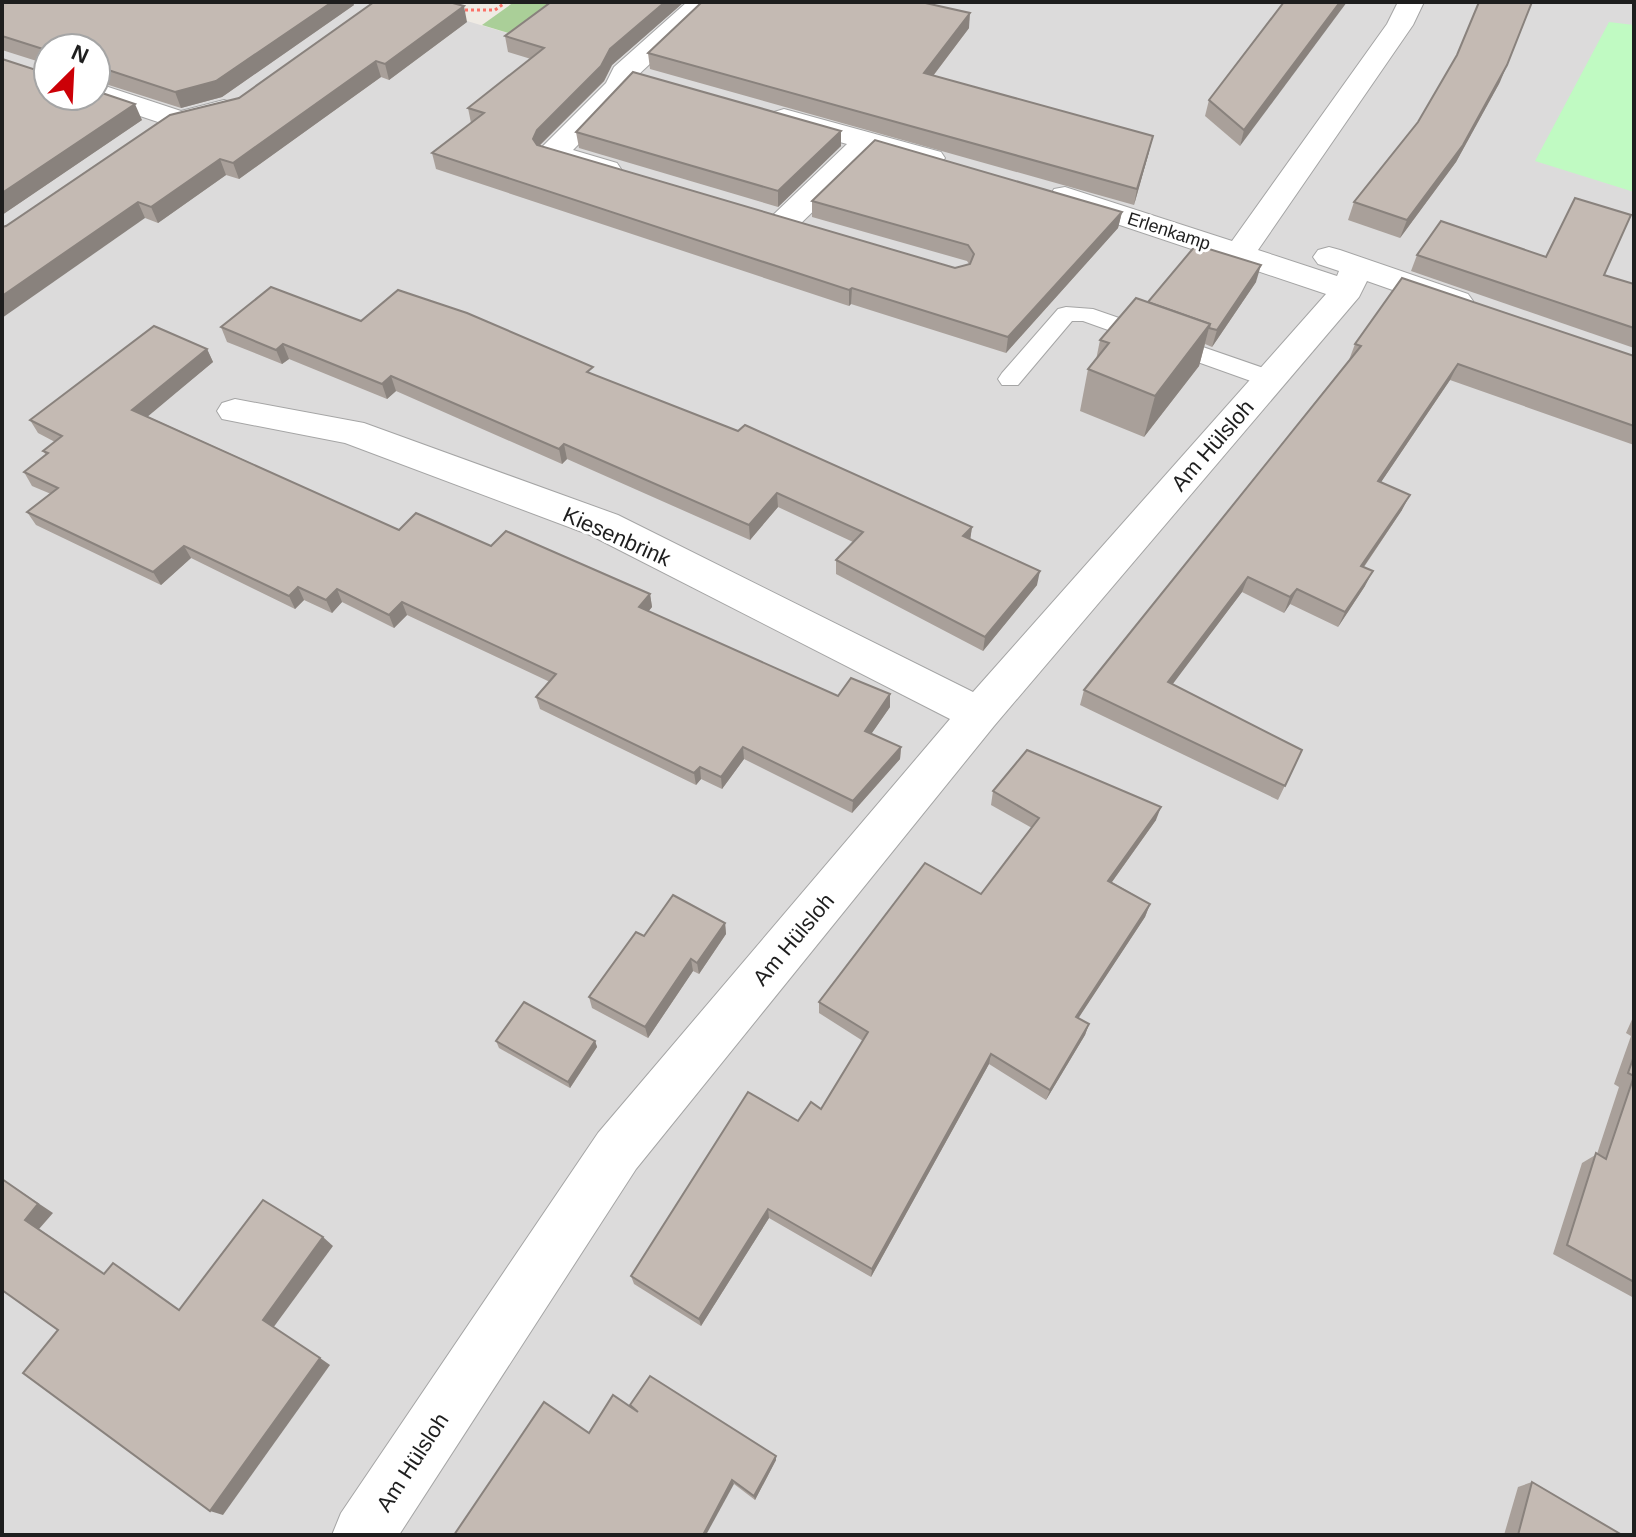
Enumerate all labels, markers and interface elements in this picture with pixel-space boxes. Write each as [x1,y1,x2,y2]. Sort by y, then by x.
north arrow [32,32,112,112]
text: N [68,40,92,69]
street label: Erlenkamp [1125,208,1213,254]
street label: Am Hülsloh [1166,395,1259,496]
street label: Kiesenbrink [559,502,675,572]
street label: Am Hülsloh [748,888,839,990]
street label: Am Hülsloh [371,1408,454,1516]

